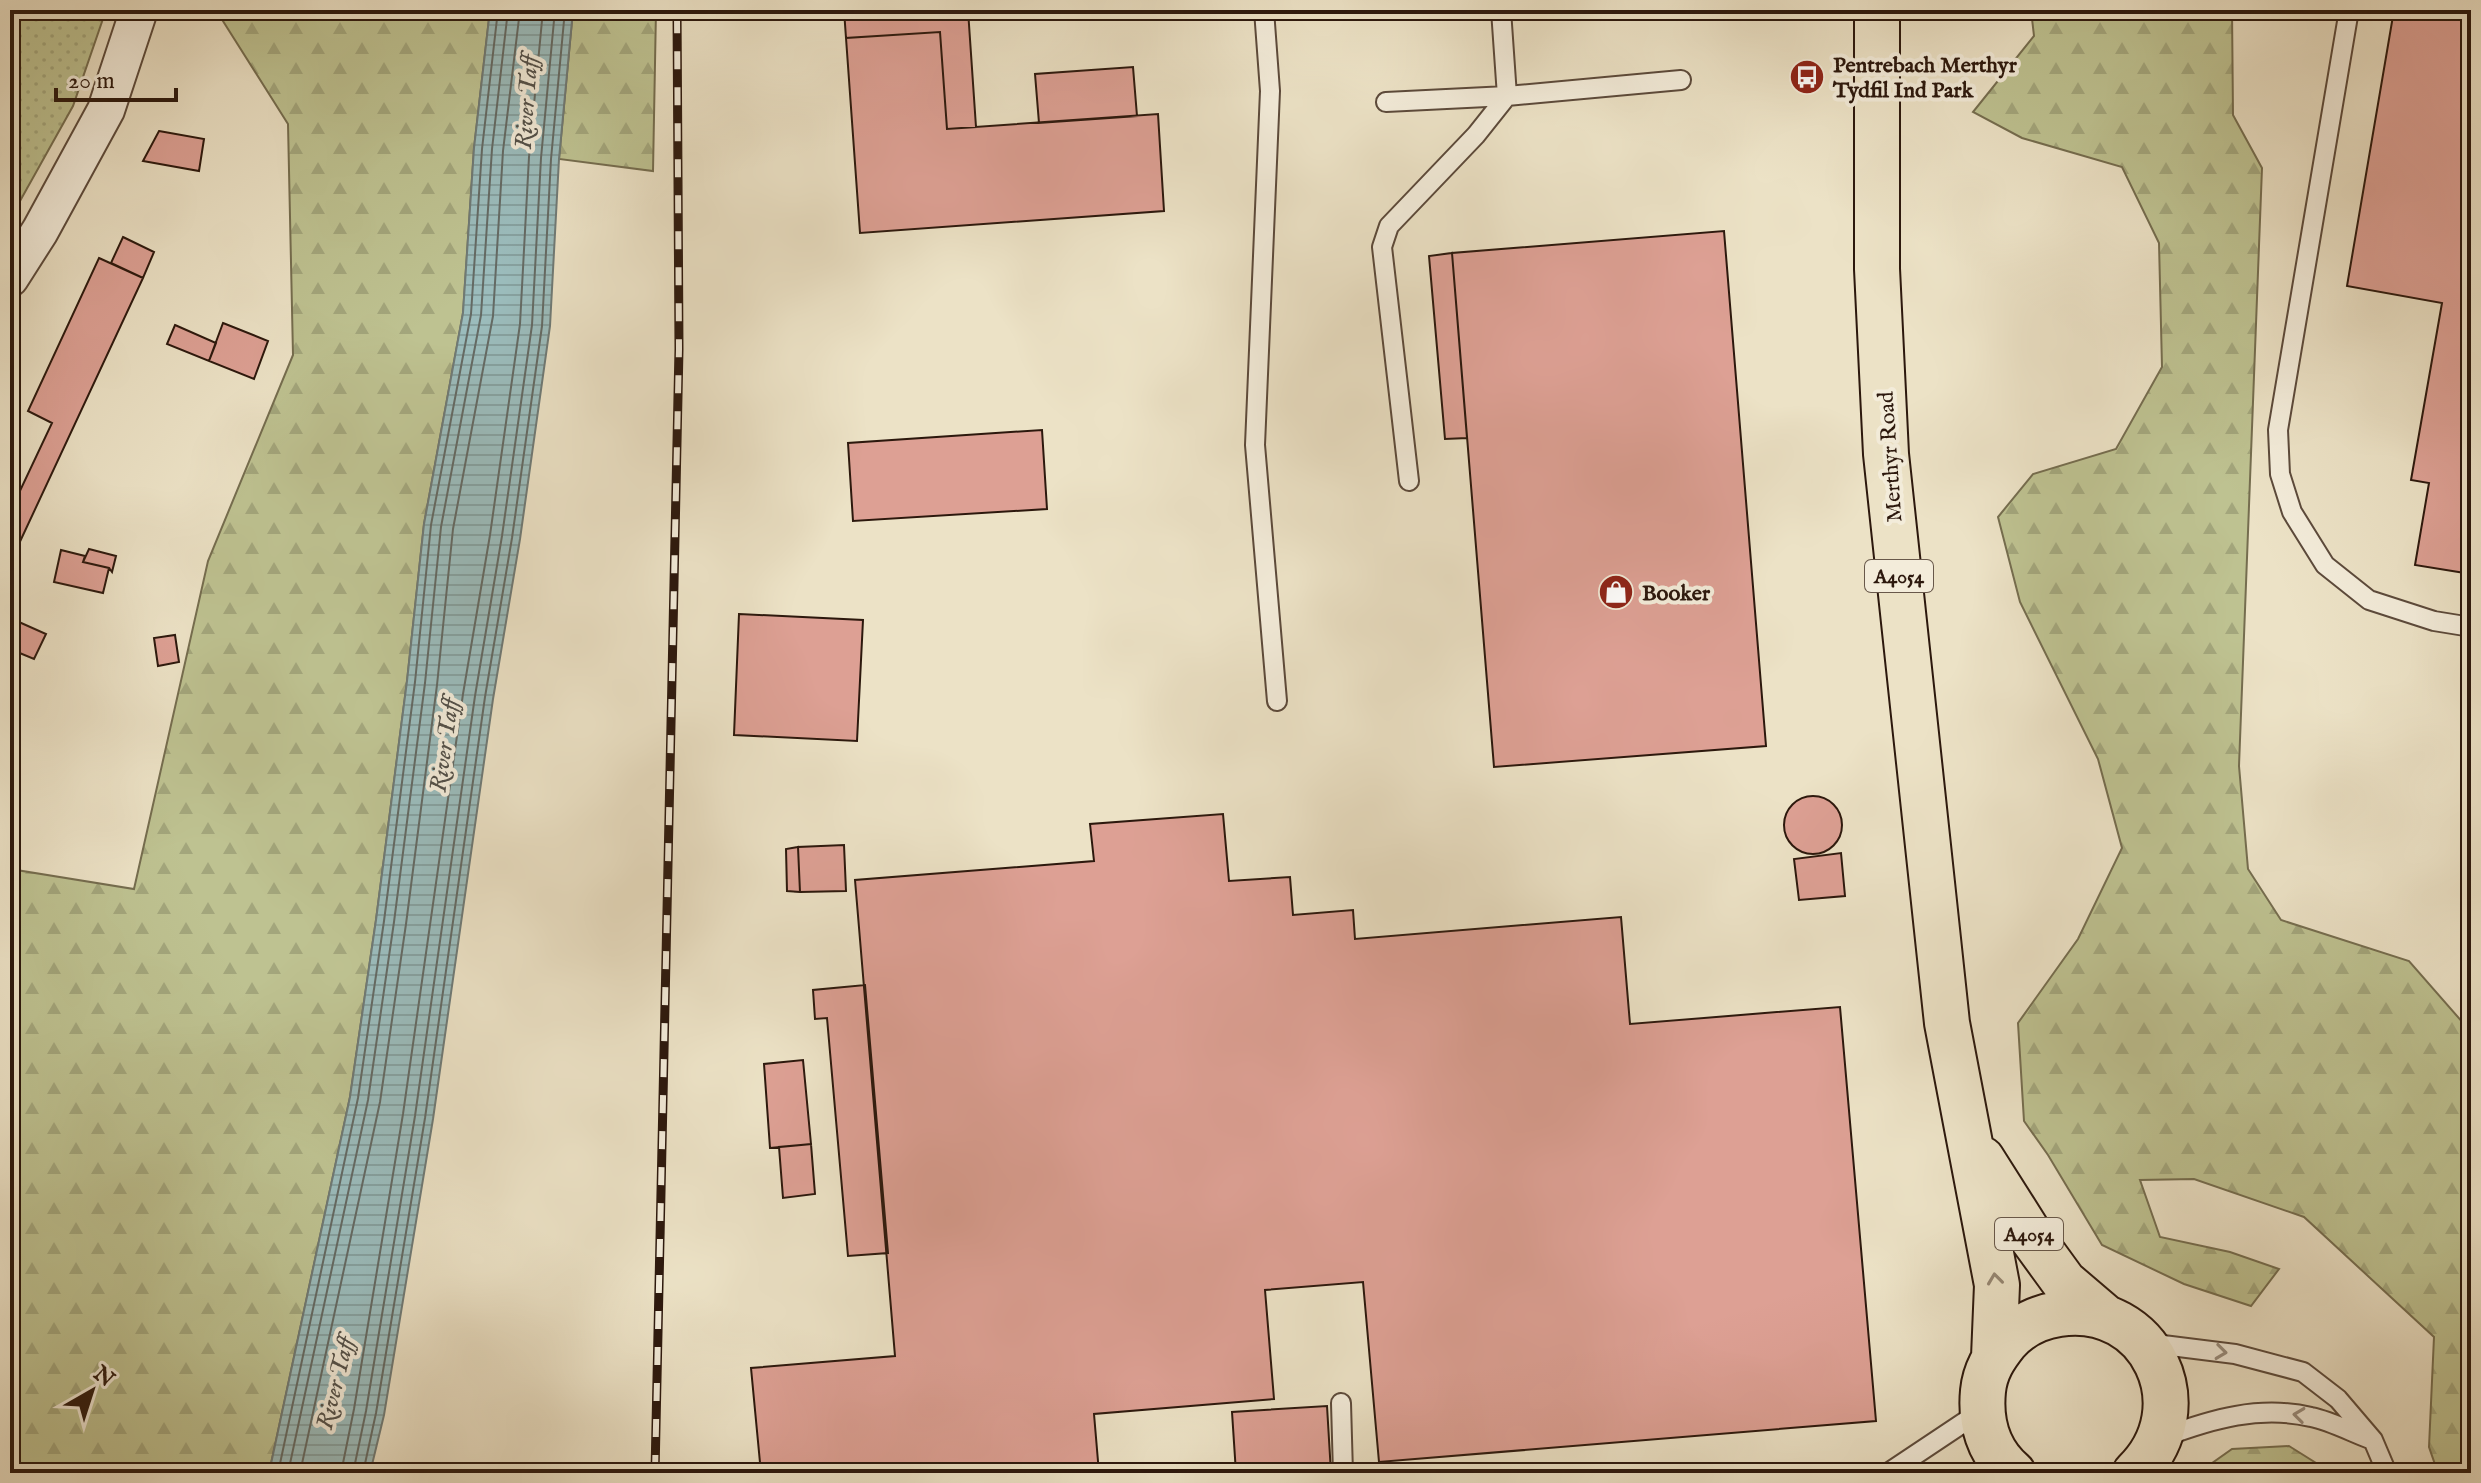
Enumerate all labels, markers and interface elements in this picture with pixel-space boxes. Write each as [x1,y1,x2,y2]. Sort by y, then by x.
water label: River Taff [509,49,547,150]
scale bar [56,52,176,102]
place label: Pentrebach Merthyr Tydfil Ind Park [1832,52,2018,105]
bus stop icon: Pentrebach Merthyr Tydfil Ind Park [1788,58,1826,96]
text: 20 m [68,66,115,97]
street label: Merthyr Road [1872,390,1910,523]
road number: A4054 [1865,560,1933,592]
shop icon: Booker [1597,573,1635,611]
place label: Booker [1642,580,1711,608]
water label: River Taff [424,692,468,794]
road number: A4054 [1995,1218,2063,1250]
one-way arrow [1986,1273,2003,1286]
water label: River Taff [310,1329,364,1433]
one-way arrow [2215,1343,2228,1360]
north arrow [52,1351,132,1431]
text: N [86,1360,120,1394]
one-way arrow [2292,1407,2306,1424]

